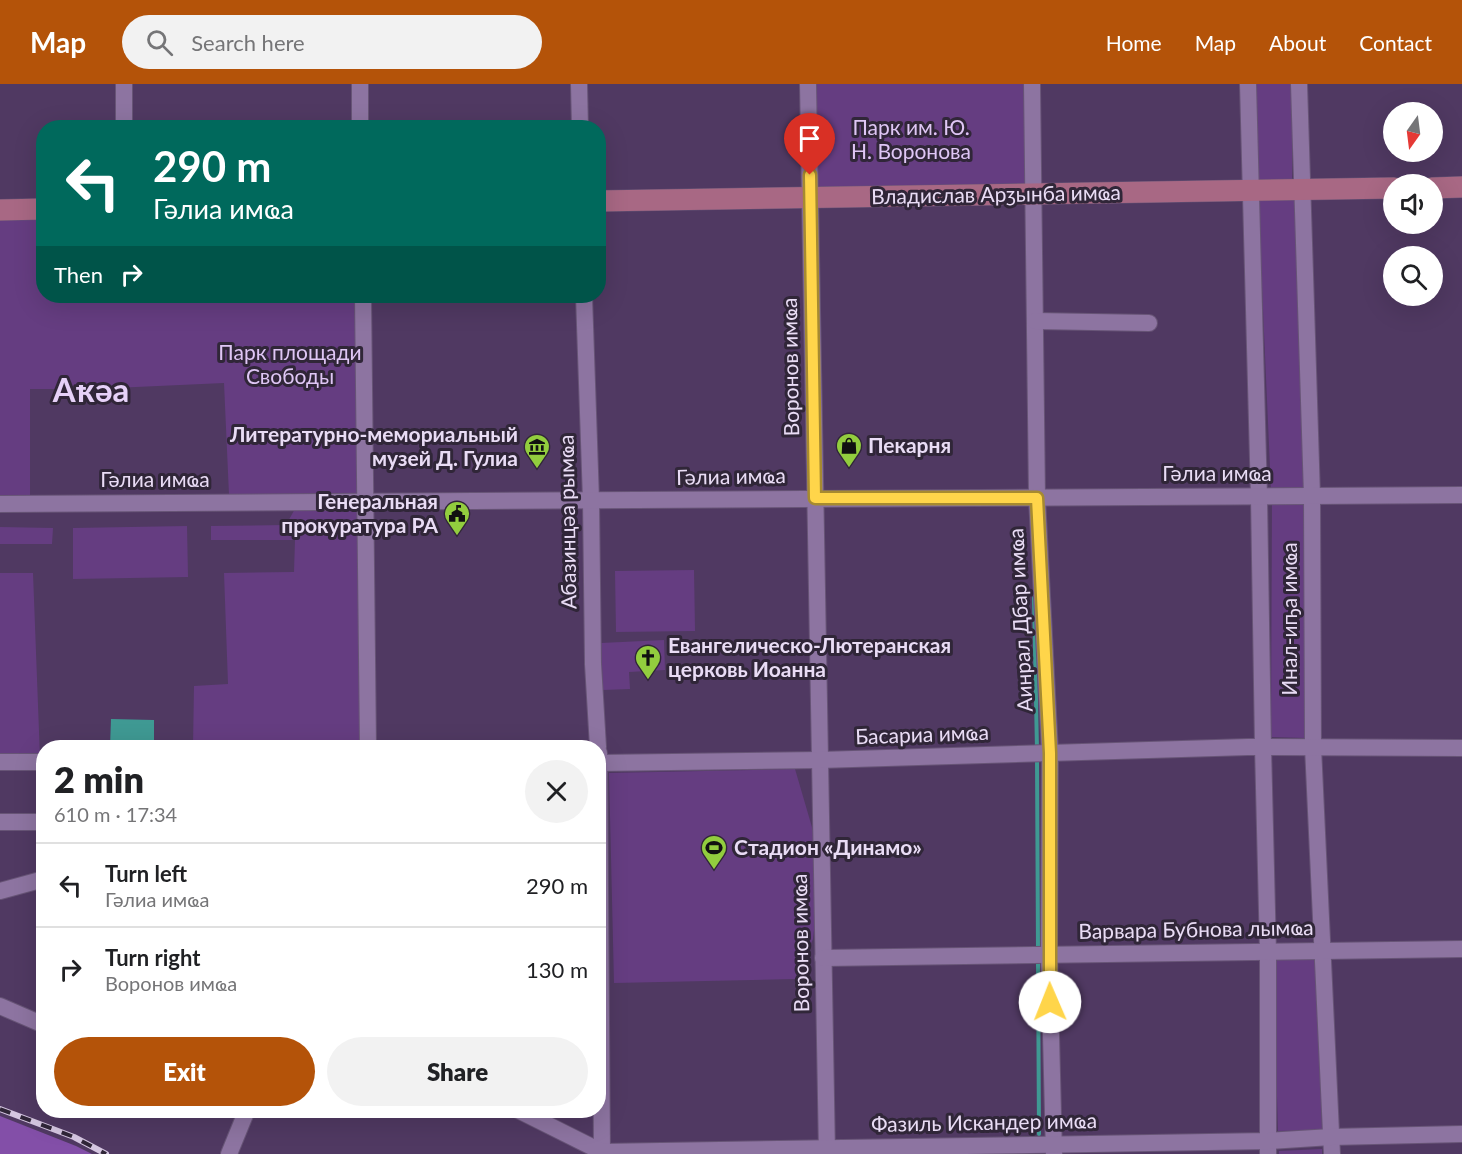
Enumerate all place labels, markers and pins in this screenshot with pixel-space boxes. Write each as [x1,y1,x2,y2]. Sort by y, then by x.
pin [784,113,835,175]
place label: Литературно-мемориальный музей Д. Гулиа [229,421,518,470]
shop icon: Пекарня [834,431,864,469]
museum icon: Литературно-мемориальный музей Д. Гулиа [522,432,552,470]
place label: Пекарня [868,432,951,457]
place label: Генеральная прокуратура РА [281,488,438,537]
public building icon: Генеральная прокуратура РА [442,499,472,537]
place label: Евангелическо-Лютеранская церковь Иоанна [668,632,951,681]
church icon: Евангелическо-Лютеранская церковь Иоанна [633,643,663,681]
sports icon: Cтадион «Динамо» [699,833,729,871]
place label: Cтадион «Динамо» [734,834,922,859]

